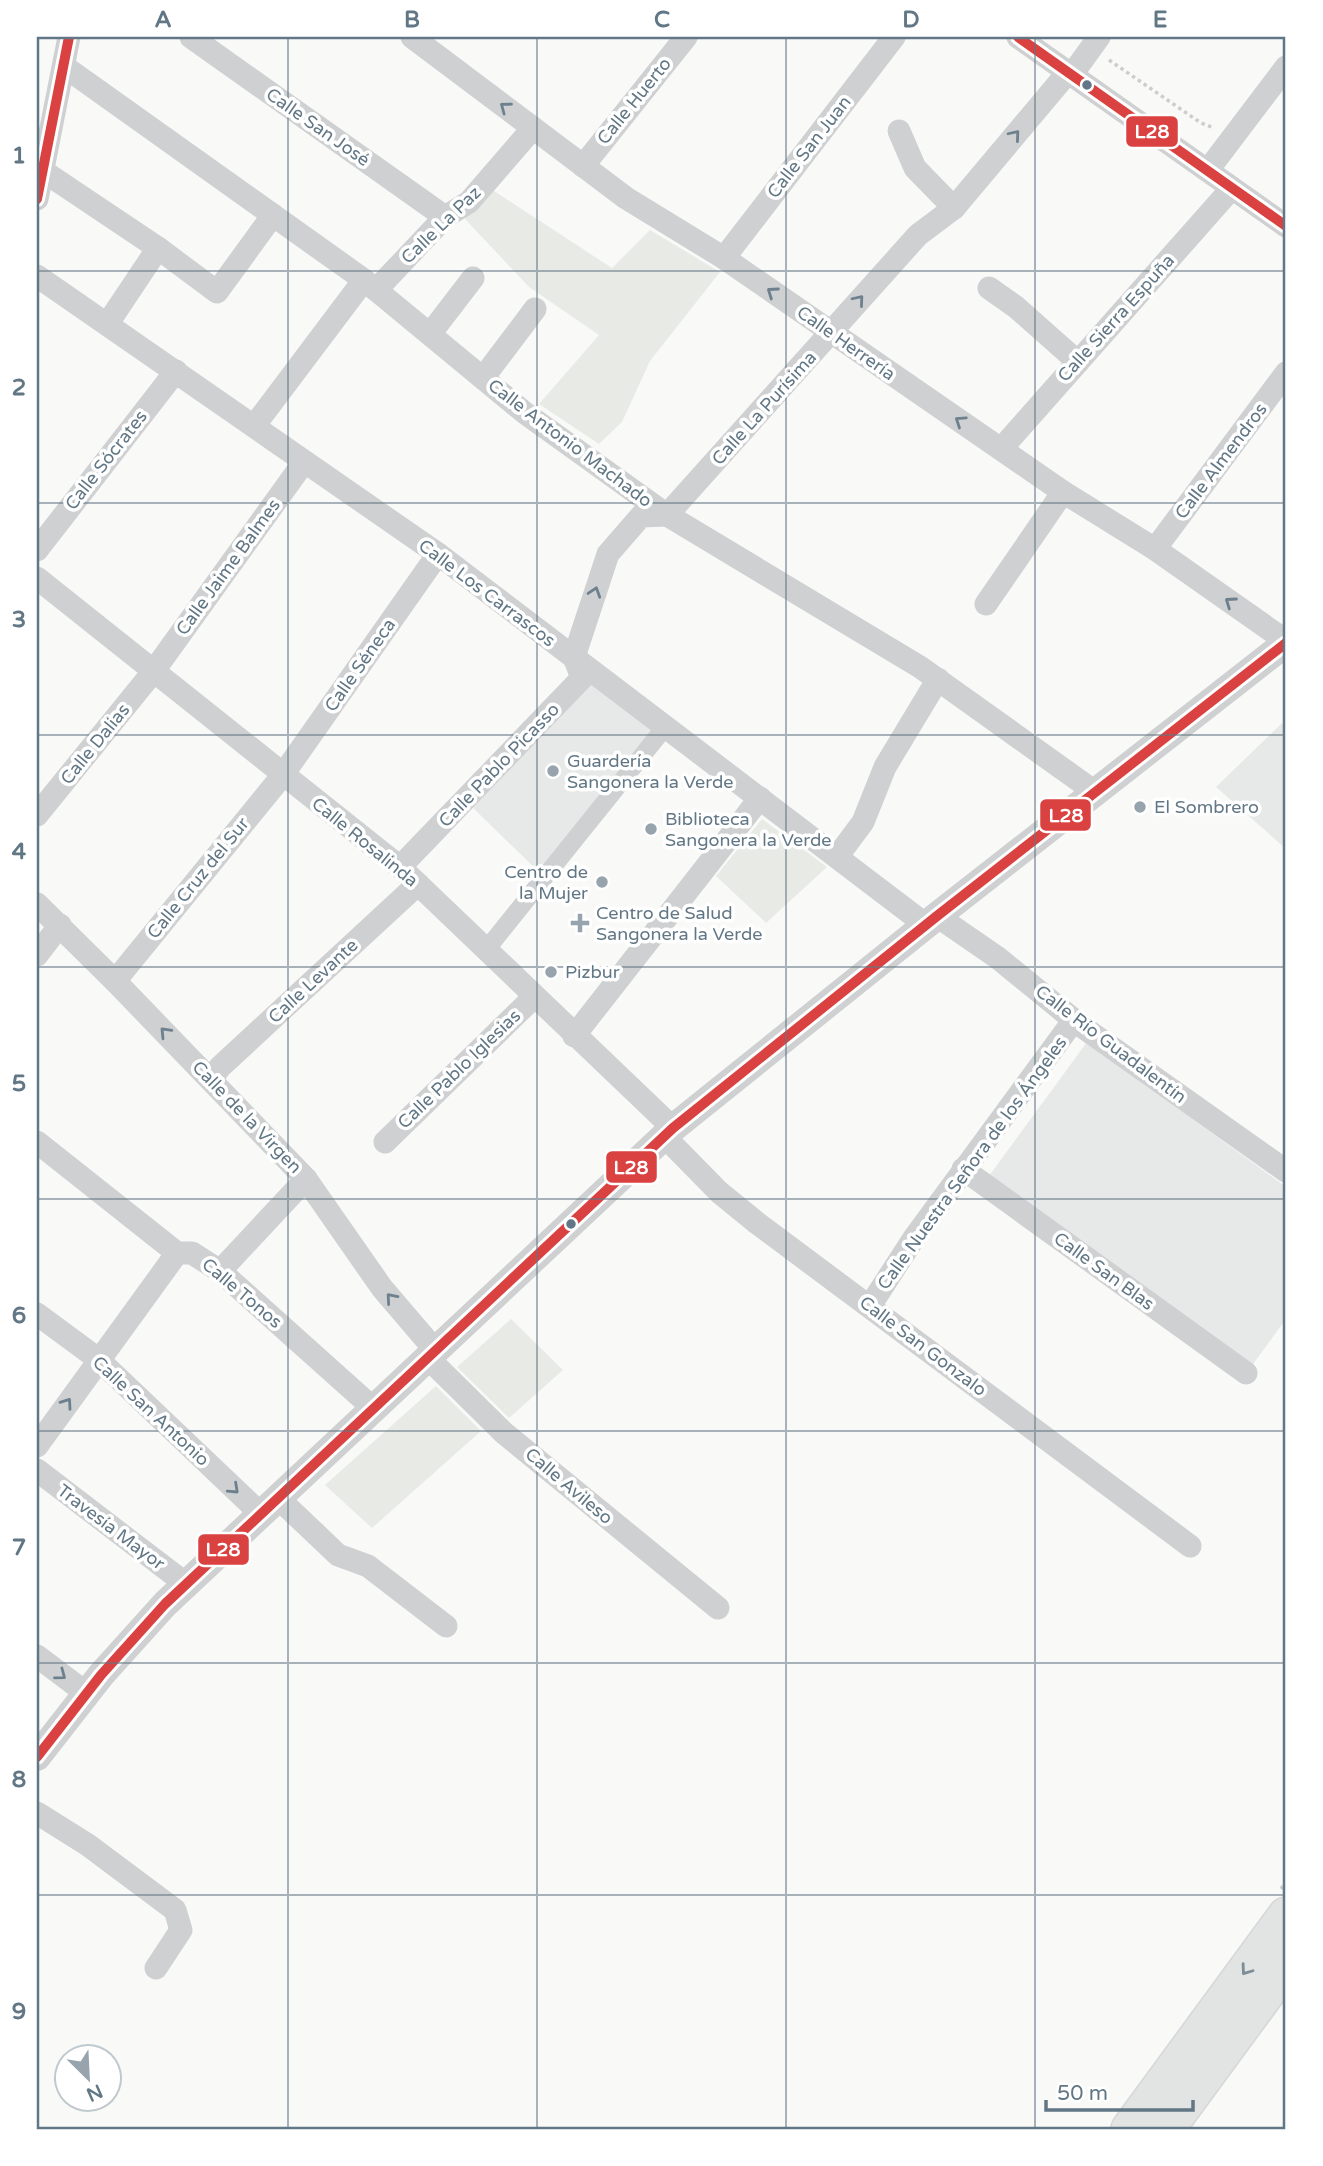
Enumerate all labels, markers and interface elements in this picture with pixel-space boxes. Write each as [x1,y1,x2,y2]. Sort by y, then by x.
text: A [154,6,172,34]
text: B [404,6,420,34]
text: C [654,6,670,34]
text: D [902,6,920,34]
text: E [1153,6,1167,34]
street label: Calle Huerto [592,53,676,149]
unlabelled marker [1080,78,1094,92]
street label: Calle San José [262,83,374,171]
street label: Calle San Juan [762,91,856,203]
one-way arrow [500,103,513,115]
line badge: L28 [1125,115,1179,148]
text: L28 [1135,121,1169,143]
one-way arrow [1007,130,1019,143]
text: 1 [12,142,26,170]
street label: Calle La Paz [397,182,485,268]
street label: Calle Sierra Espuña [1053,250,1179,386]
one-way arrow [767,288,780,300]
one-way arrow [851,295,863,308]
street label: Calle Herrería [793,301,899,385]
street label: Calle La Purísima [707,347,821,469]
text: 2 [12,374,26,402]
street label: Calle Antonio Machado [484,374,656,512]
street label: Calle Almendros [1170,399,1272,523]
street label: Calle Sócrates [60,406,152,514]
one-way arrow [955,417,968,429]
street label: Calle Jaime Balmes [171,494,285,640]
street label: Calle Los Carrascos [414,534,560,652]
one-way arrow [587,587,602,599]
one-way arrow [1225,598,1238,610]
text: 3 [12,606,26,634]
street label: Calle Séneca [320,614,400,716]
street label: Calle Pablo Picasso [434,698,564,832]
street label: Calle Dalias [56,699,134,789]
place label: Guardería Sangonera la Verde [567,750,733,793]
marker: Guardería Sangonera la Verde [545,763,561,779]
street label: Calle Rosalinda [307,792,423,892]
place label: El Sombrero [1154,796,1259,818]
line badge: L28 [1039,798,1092,832]
marker: El Sombrero [1132,799,1148,815]
text: L28 [1049,805,1083,827]
place label: Biblioteca Sangonera la Verde [665,808,831,851]
street label: Calle Cruz del Sur [142,813,254,943]
marker: Biblioteca Sangonera la Verde [643,821,659,837]
text: 4 [12,838,27,866]
place label: Centro de la Mujer [504,861,588,904]
marker: Centro de la Mujer [594,874,610,890]
place label: Centro de Salud Sangonera la Verde [596,902,762,945]
marker: Centro de Salud Sangonera la Verde [570,913,590,933]
street label: Calle Levante [264,934,362,1028]
place label: Pizbur [565,961,620,983]
marker: Pizbur [543,964,559,980]
street label: Calle Río Guadalentín [1031,980,1191,1108]
street label: Calle Pablo Iglesias [393,1005,525,1133]
one-way arrow [160,1027,173,1040]
street label: Calle Nuestra Señora de los Ángeles [873,1032,1071,1294]
street label: Calle de la Virgen [188,1056,306,1178]
text: 5 [12,1070,26,1098]
line badge: L28 [605,1150,658,1184]
text: L28 [614,1157,648,1179]
unlabelled marker [564,1217,578,1231]
street label: Calle San Blas [1049,1227,1159,1315]
street label: Calle Tonos [197,1253,287,1333]
street label: Calle San Gonzalo [855,1291,991,1401]
one-way arrow [387,1293,399,1306]
text: 6 [12,1302,26,1330]
street label: Calle San Antonio [88,1351,214,1471]
one-way arrow [59,1398,71,1411]
street label: Calle Avileso [521,1443,617,1529]
street label: Travesía Mayor [53,1479,169,1575]
one-way arrow [226,1481,239,1493]
line badge: L28 [197,1533,250,1566]
text: 7 [12,1534,26,1562]
text: L28 [206,1539,240,1561]
one-way arrow [54,1666,66,1679]
text: 8 [12,1766,26,1794]
one-way arrow [1242,1962,1254,1975]
text: 9 [12,1998,26,2026]
north arrow [52,2044,122,2114]
scale bar [1046,2068,1194,2112]
text: N [83,2079,106,2106]
text: 50 m [1057,2081,1108,2106]

